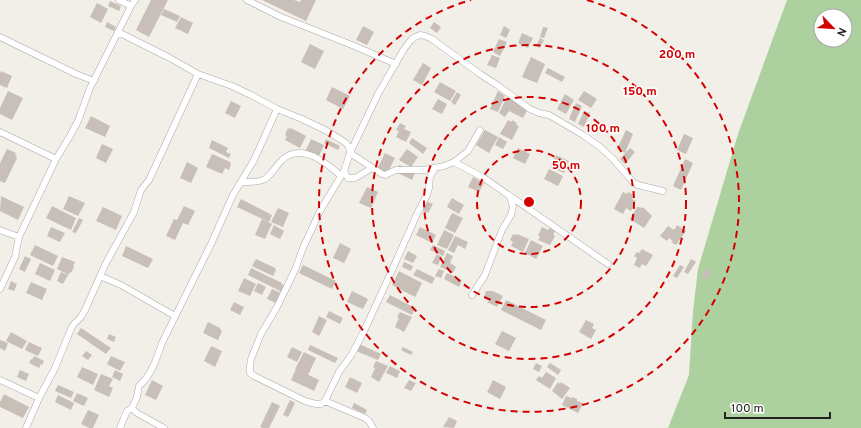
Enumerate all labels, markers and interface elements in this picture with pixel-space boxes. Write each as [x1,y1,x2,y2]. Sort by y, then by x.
north arrow [813,8,853,48]
text: N [833,25,849,38]
text: 200 m [659,47,695,63]
text: 150 m [623,84,657,100]
text: 100 m [586,121,620,137]
text: 50 m [552,158,580,174]
centre of rings [522,195,536,209]
scale bar [725,394,830,420]
text: 100 m [731,401,764,417]

